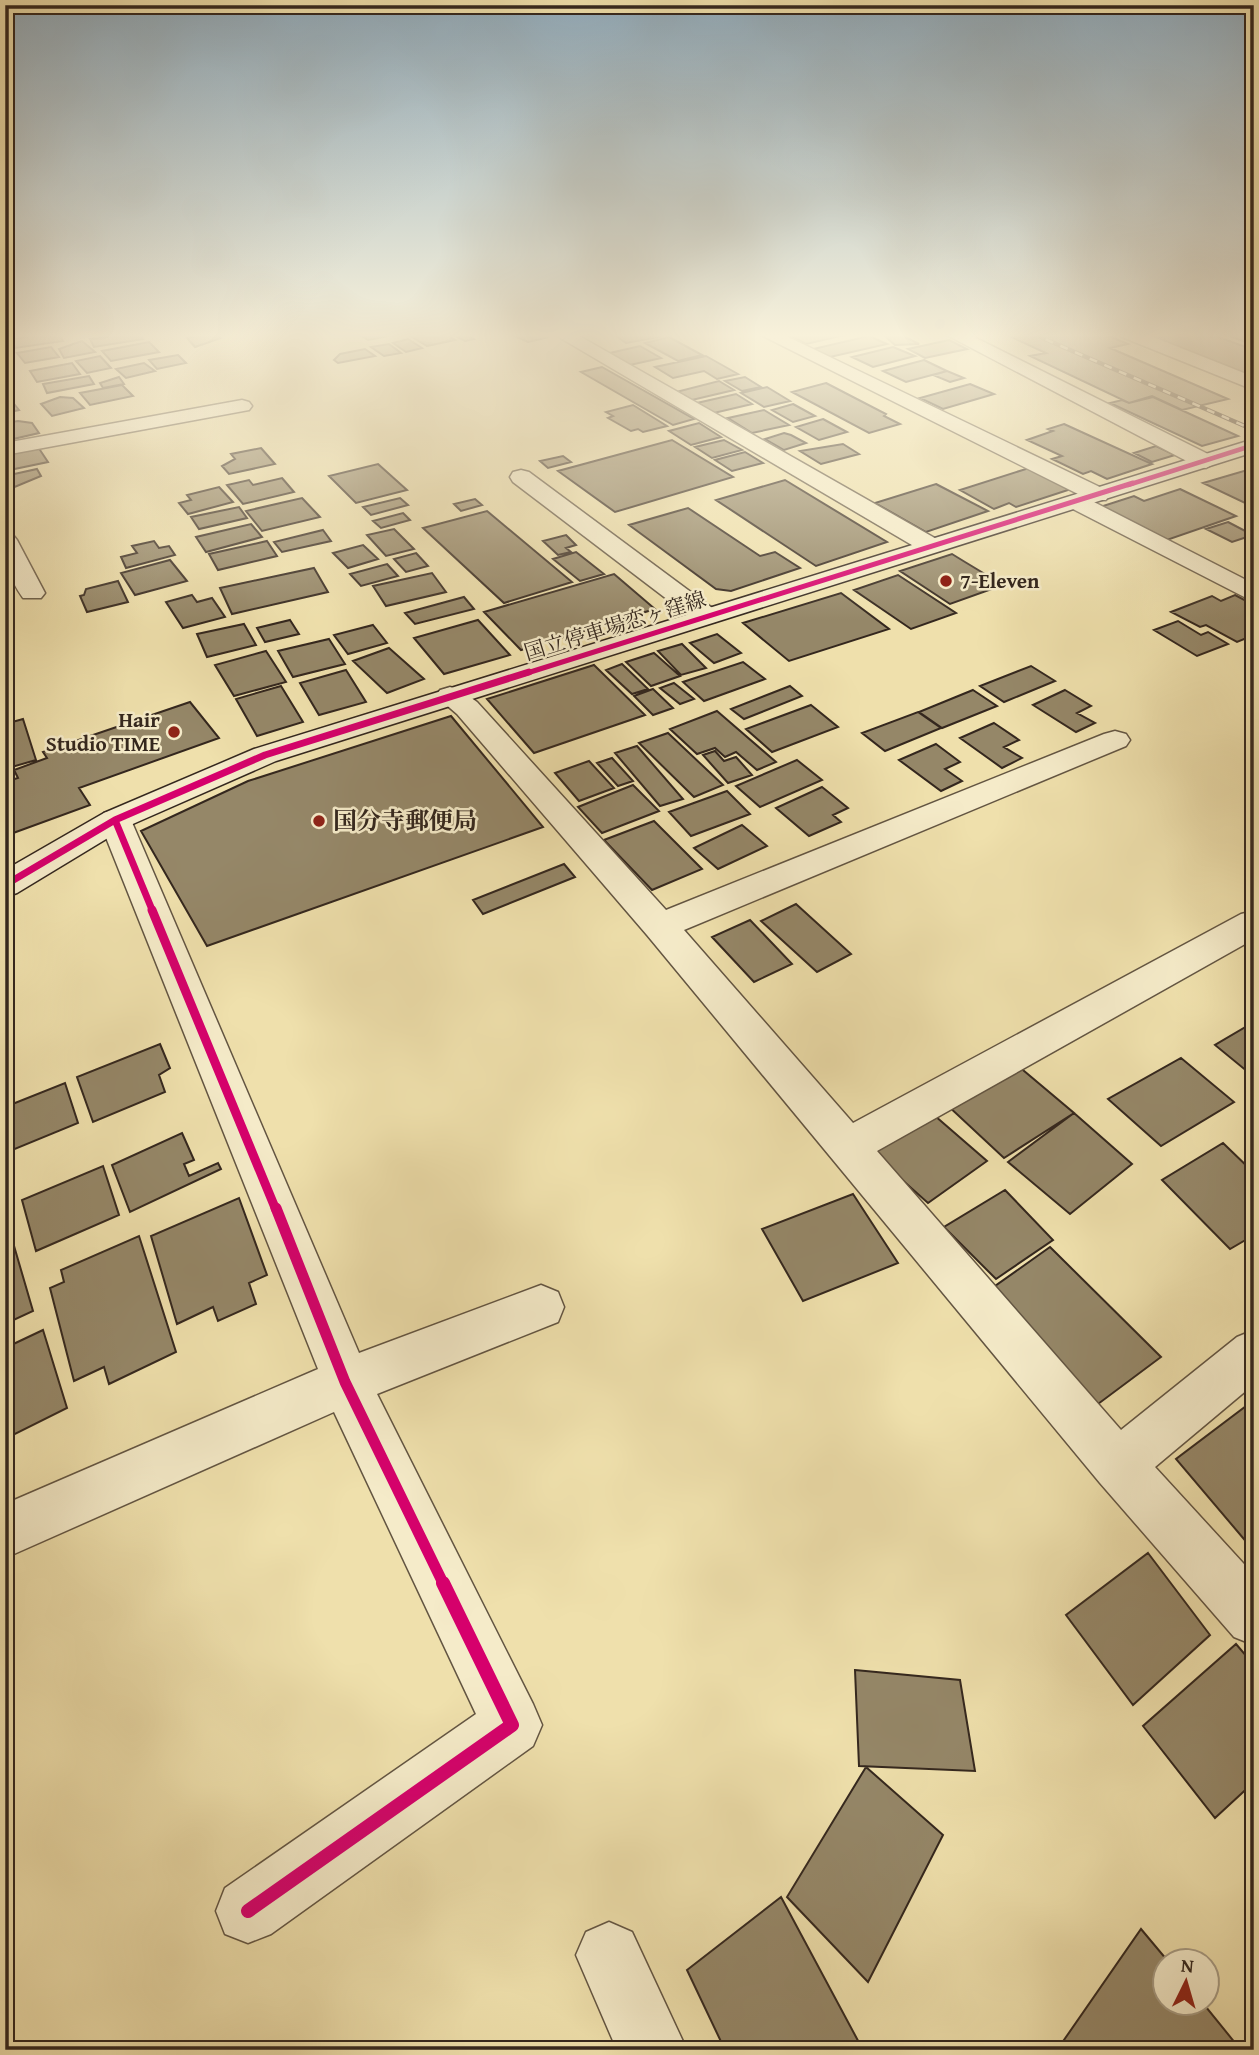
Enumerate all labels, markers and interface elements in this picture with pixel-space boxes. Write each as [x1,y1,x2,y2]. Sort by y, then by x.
place label: 7-Eleven [960,565,1040,596]
marker: 7-Eleven [938,573,954,589]
street label: 国立停車場恋ヶ窪線 [520,583,710,668]
place label: Hair Studio TIME [46,704,160,759]
marker: Hair Studio TIME [166,724,182,740]
place label: 国分寺郵便局 [333,803,477,838]
marker: 国分寺郵便局 [311,813,327,829]
north arrow [1150,1946,1220,2016]
text: N [1180,1951,1195,1980]

